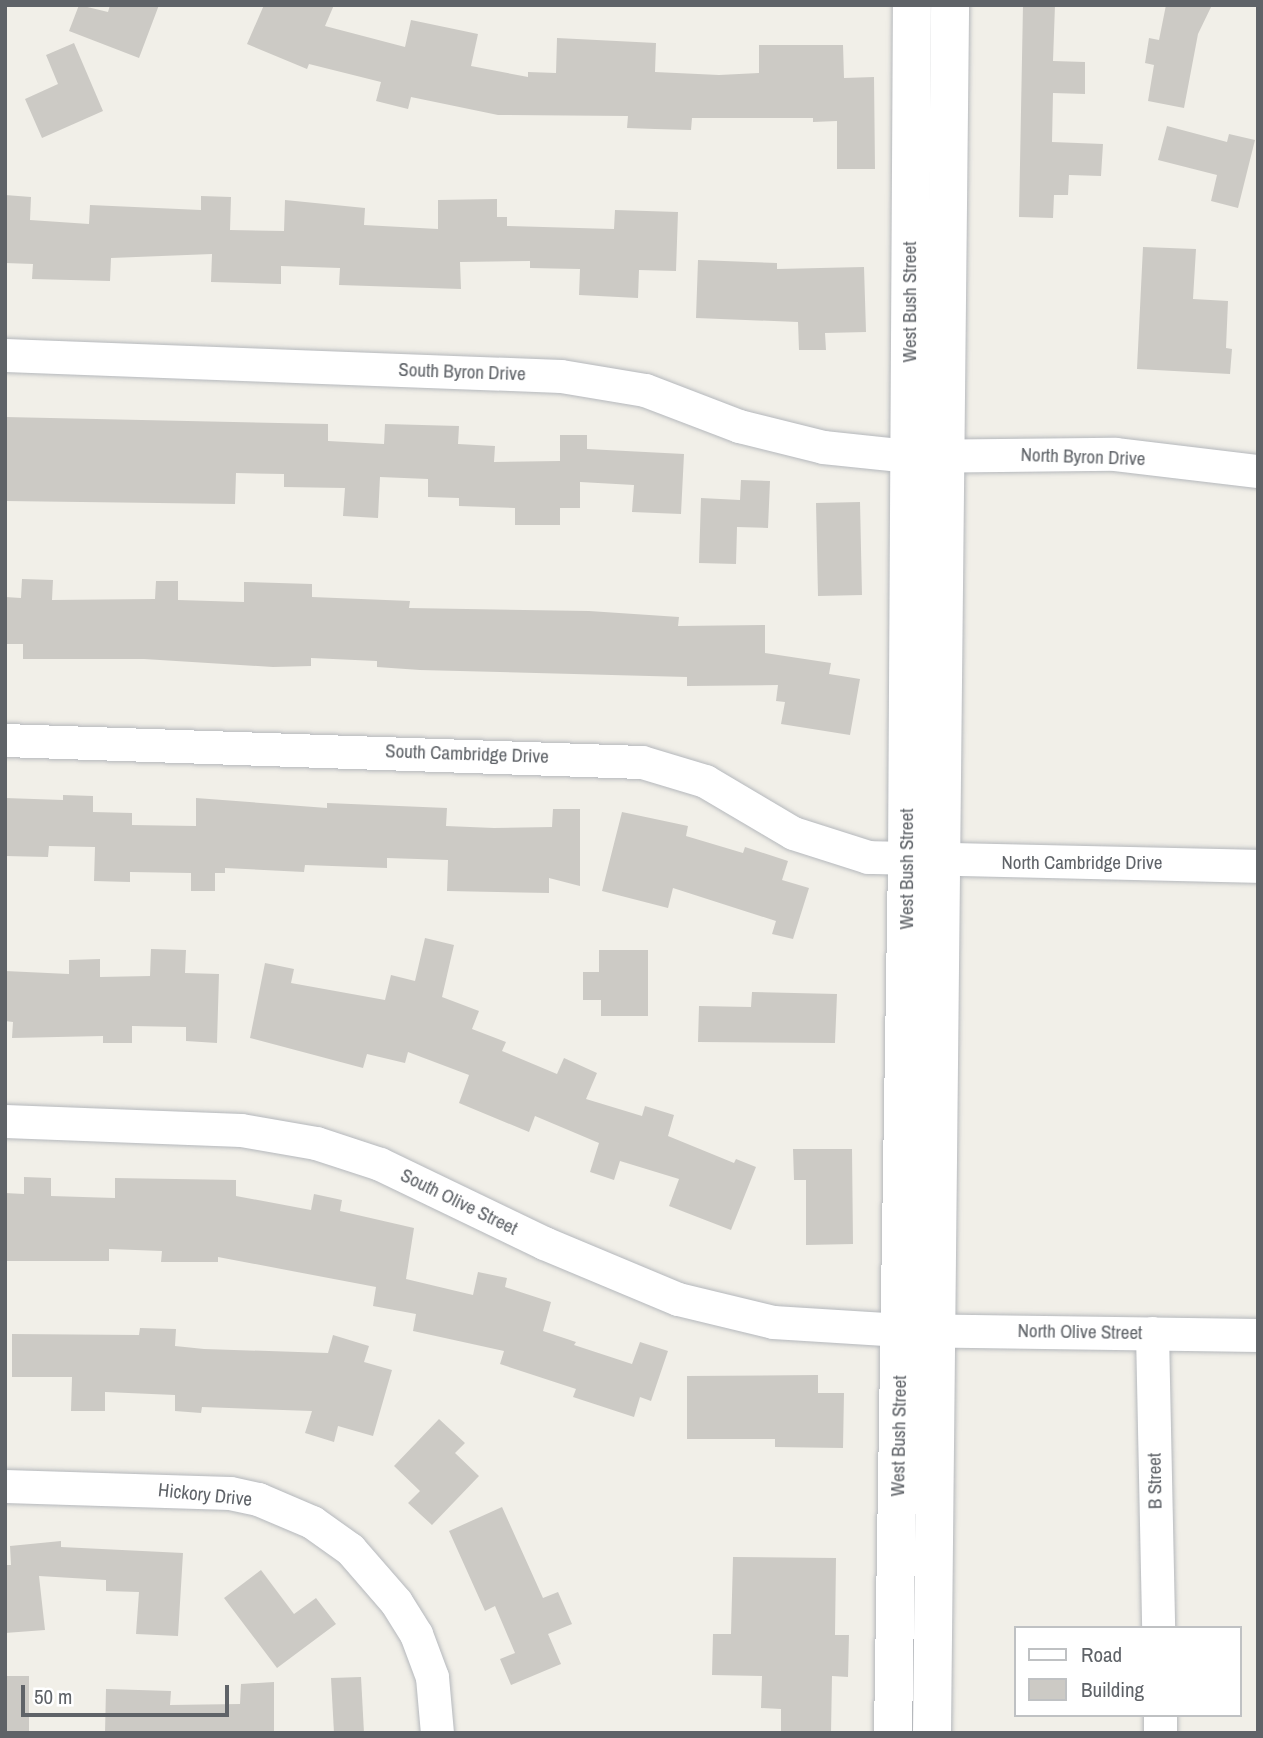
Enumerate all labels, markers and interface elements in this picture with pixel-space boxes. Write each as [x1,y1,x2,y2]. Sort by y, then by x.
street label: West Bush Street [899,242,921,362]
street label: South Byron Drive [398,358,526,386]
street label: North Byron Drive [1020,443,1146,471]
street label: South Cambridge Drive [385,740,549,768]
street label: West Bush Street [896,809,918,929]
street label: North Cambridge Drive [1001,852,1163,874]
street label: South Olive Street [397,1164,521,1240]
street label: North Olive Street [1017,1320,1143,1344]
street label: West Bush Street [887,1375,911,1497]
street label: B Street [1143,1453,1167,1509]
street label: Hickory Drive [157,1479,253,1511]
legend [1014,1626,1242,1717]
text: Road [1081,1640,1122,1669]
scale bar [24,1672,233,1716]
text: Building [1081,1675,1144,1704]
text: 50 m [34,1682,72,1711]

